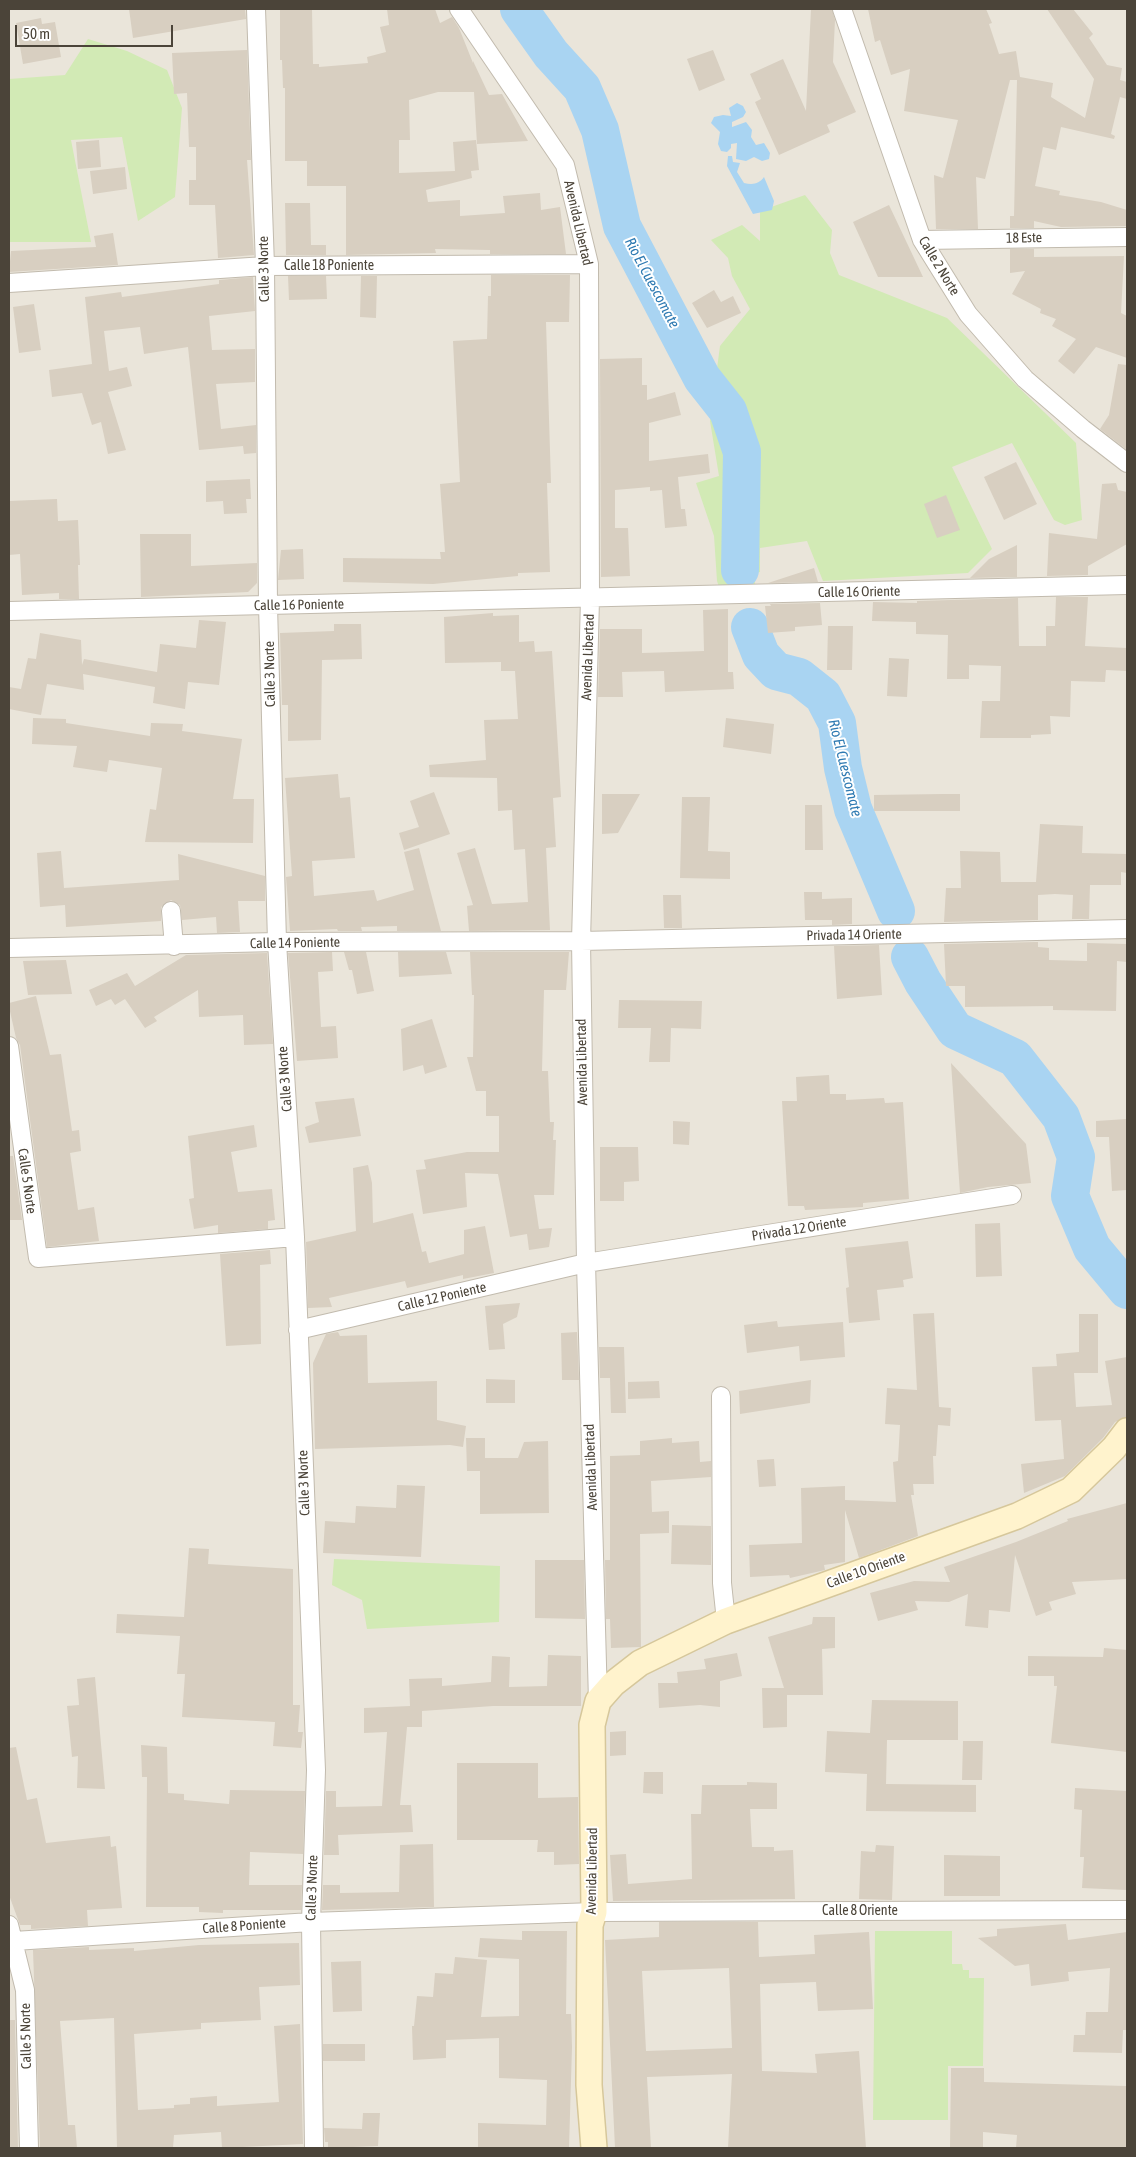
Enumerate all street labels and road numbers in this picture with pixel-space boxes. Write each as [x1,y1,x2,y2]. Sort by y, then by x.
street label: Avenida Libertad [560,179,596,267]
street label: 18 Este [1006,229,1042,247]
street label: Calle 2 Norte [915,233,963,299]
street label: Calle 3 Norte [255,236,273,302]
street label: Calle 18 Poniente [284,258,374,274]
street label: Calle 16 Oriente [818,583,900,601]
street label: Calle 16 Poniente [254,596,344,614]
street label: Avenida Libertad [578,613,598,701]
street label: Calle 3 Norte [261,641,279,707]
street label: Privada 14 Oriente [806,926,902,944]
street label: Calle 14 Poniente [250,934,340,952]
street label: Avenida Libertad [573,1019,591,1105]
street label: Calle 3 Norte [274,1046,296,1112]
street label: Calle 5 Norte [14,1147,40,1215]
street label: Privada 12 Oriente [751,1213,847,1245]
street label: Calle 12 Poniente [396,1279,488,1315]
street label: Avenida Libertad [581,1423,601,1511]
street label: Calle 3 Norte [294,1450,314,1516]
street label: Calle 10 Oriente [824,1548,908,1592]
street label: Avenida Libertad [583,1828,601,1914]
street label: Calle 3 Norte [302,1855,322,1921]
street label: Calle 8 Oriente [822,1903,898,1919]
street label: Calle 8 Poniente [202,1915,286,1937]
street label: Calle 5 Norte [17,2003,35,2069]

